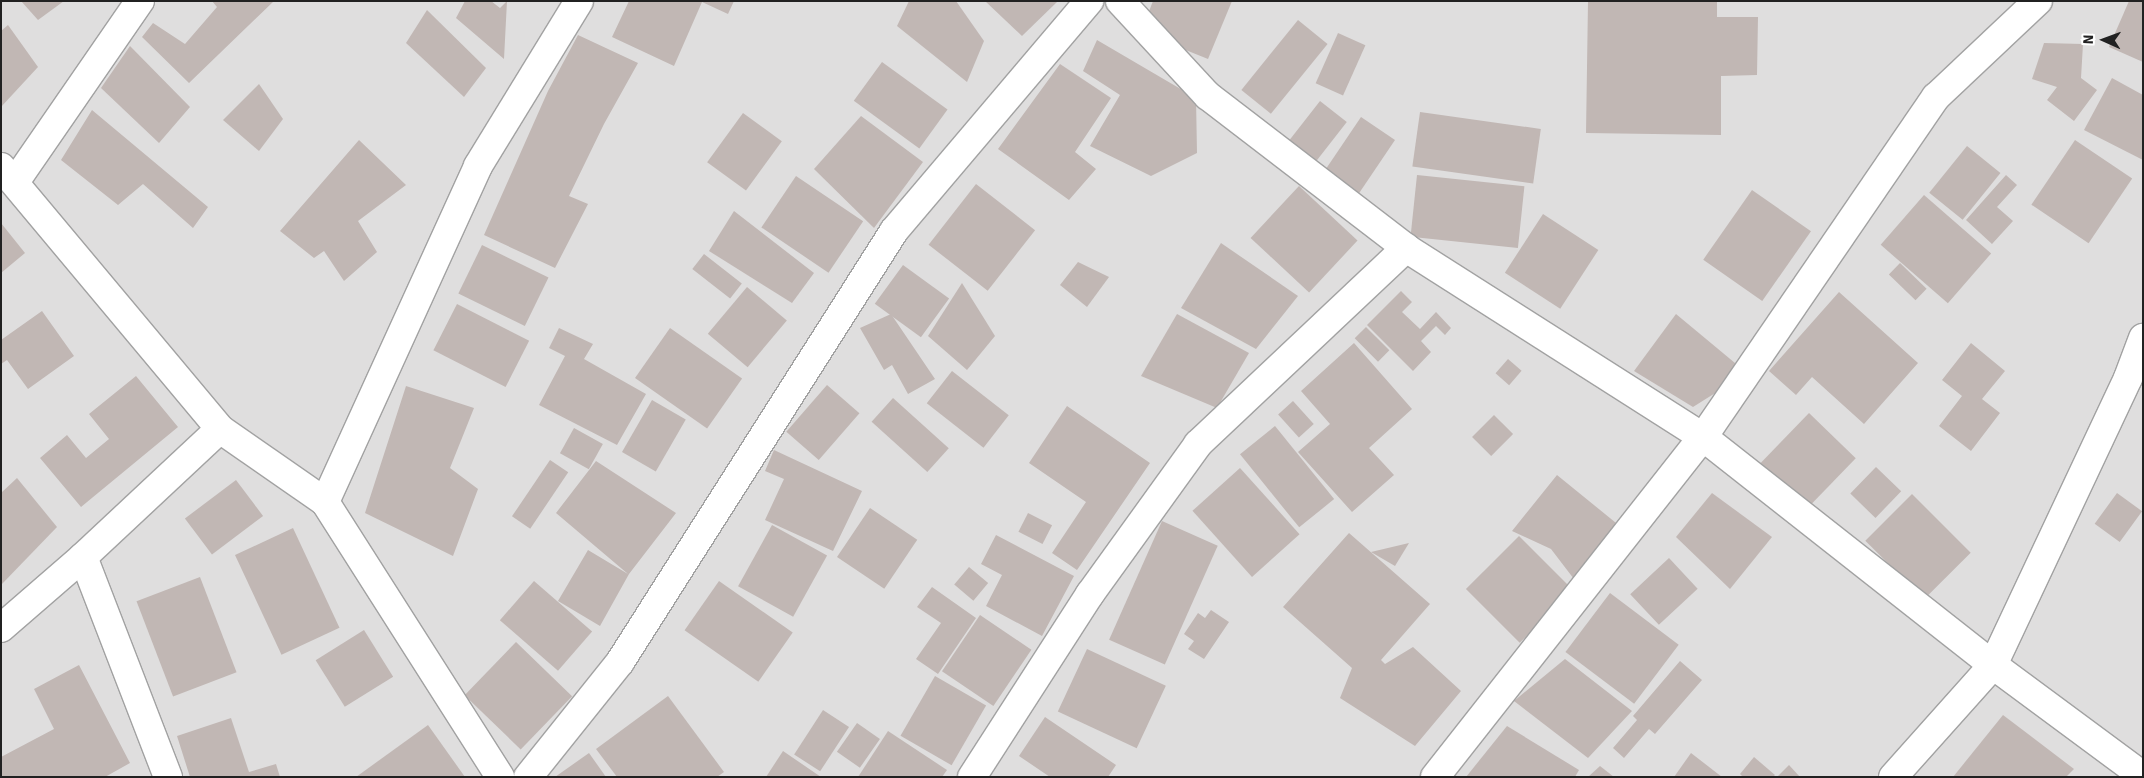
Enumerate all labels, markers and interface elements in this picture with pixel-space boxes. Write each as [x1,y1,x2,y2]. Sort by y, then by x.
north arrow [2079,15,2129,65]
text: N [2080,34,2097,45]

